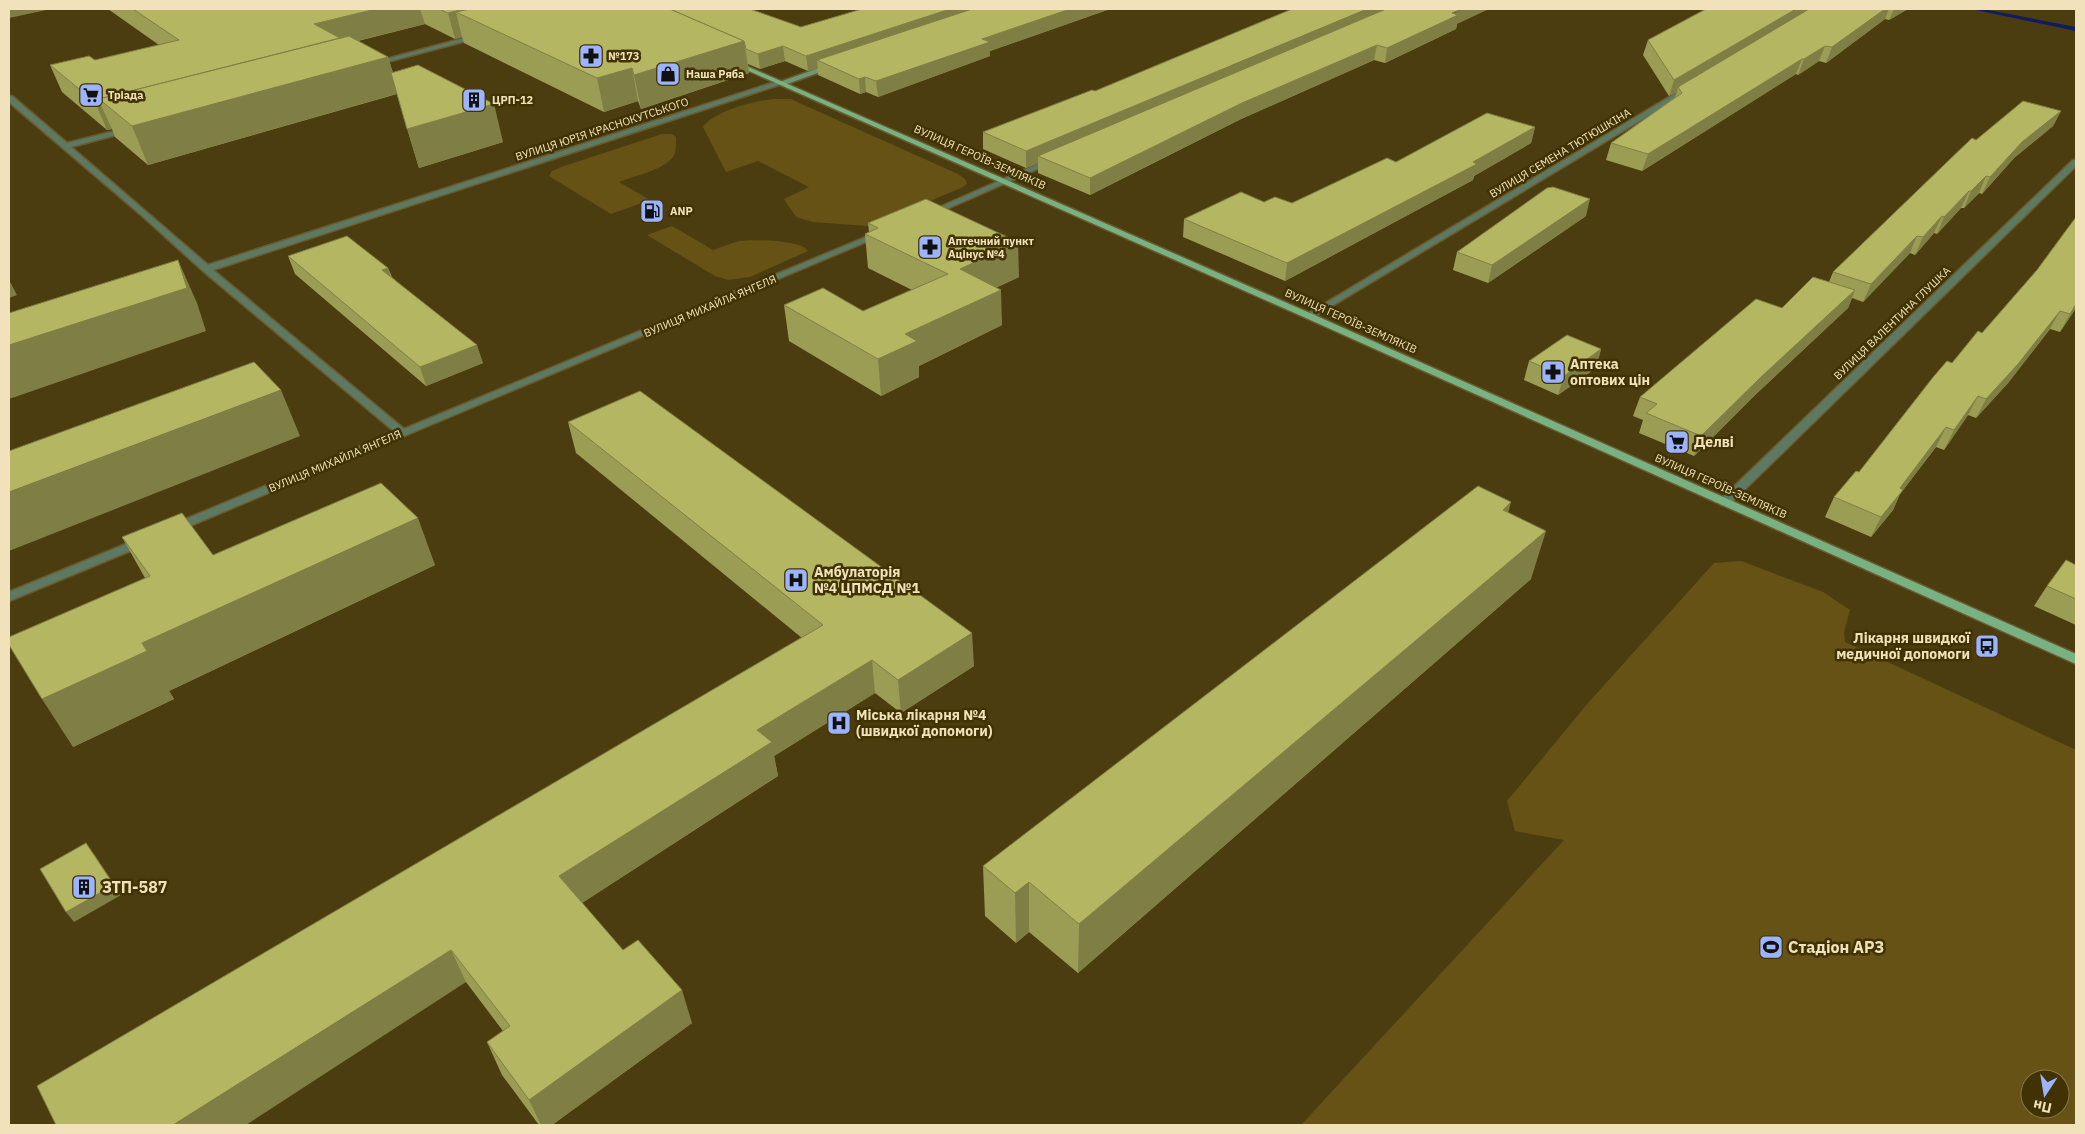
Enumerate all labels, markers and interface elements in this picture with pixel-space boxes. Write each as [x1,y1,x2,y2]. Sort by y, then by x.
pharmacy icon: №173 [578,43,604,69]
place label: №173 [608,49,639,63]
shop icon: Наша Ряба [655,61,681,87]
place label: Наша Ряба [686,67,744,81]
supermarket icon: Тріада [78,82,104,108]
building icon: ЦРП-12 [461,87,487,113]
place label: Тріада [108,88,144,102]
place label: ЦРП-12 [492,93,534,107]
street label: ВУЛИЦЯ ЮРІЯ КРАСНОКУТСЬКОГО [514,94,691,164]
street label: ВУЛИЦЯ СЕМЕНА ТЮТЮШКІНА [1487,105,1633,201]
street label: ВУЛИЦЯ ГЕРОЇВ-ЗЕМЛЯКІВ [912,121,1048,193]
fuel station icon: ANP [639,198,665,224]
place label: ANP [670,204,693,218]
pharmacy icon: Аптечний пункт Ацінус №4 [917,234,943,260]
place label: Аптечний пункт Ацінус №4 [948,234,1034,261]
street label: ВУЛИЦЯ ВАЛЕНТИНА ГЛУШКА [1831,263,1953,383]
street label: ВУЛИЦЯ МИХАЙЛА ЯНГЕЛЯ [642,272,778,340]
street label: ВУЛИЦЯ ГЕРОЇВ-ЗЕМЛЯКІВ [1283,285,1419,357]
place label: Аптека оптових цін [1570,355,1650,389]
pharmacy icon: Аптека оптових цін [1540,359,1566,385]
street label: ВУЛИЦЯ МИХАЙЛА ЯНГЕЛЯ [267,427,403,495]
supermarket icon: Делві [1664,429,1690,455]
place label: Делві [1694,433,1734,451]
street label: ВУЛИЦЯ ГЕРОЇВ-ЗЕМЛЯКІВ [1653,450,1789,522]
place label: Амбулаторія №4 ЦПМСД №1 [814,563,920,597]
hospital icon: Амбулаторія №4 ЦПМСД №1 [783,567,809,593]
place label: Лікарня швидкої медичної допомоги [1836,629,1971,663]
bus stop icon: Лікарня швидкої медичної допомоги [1974,633,2000,659]
place label: Міська лікарня №4 (швидкої допомоги) [856,706,993,740]
hospital icon: Міська лікарня №4 (швидкої допомоги) [826,710,852,736]
building icon: ЗТП-587 [71,874,97,900]
place label: ЗТП-587 [102,877,167,897]
sports icon: Стадіон АРЗ [1758,934,1784,960]
place label: Стадіон АРЗ [1788,937,1884,957]
north arrow [2020,1069,2070,1119]
text: Пн [2031,1096,2053,1117]

